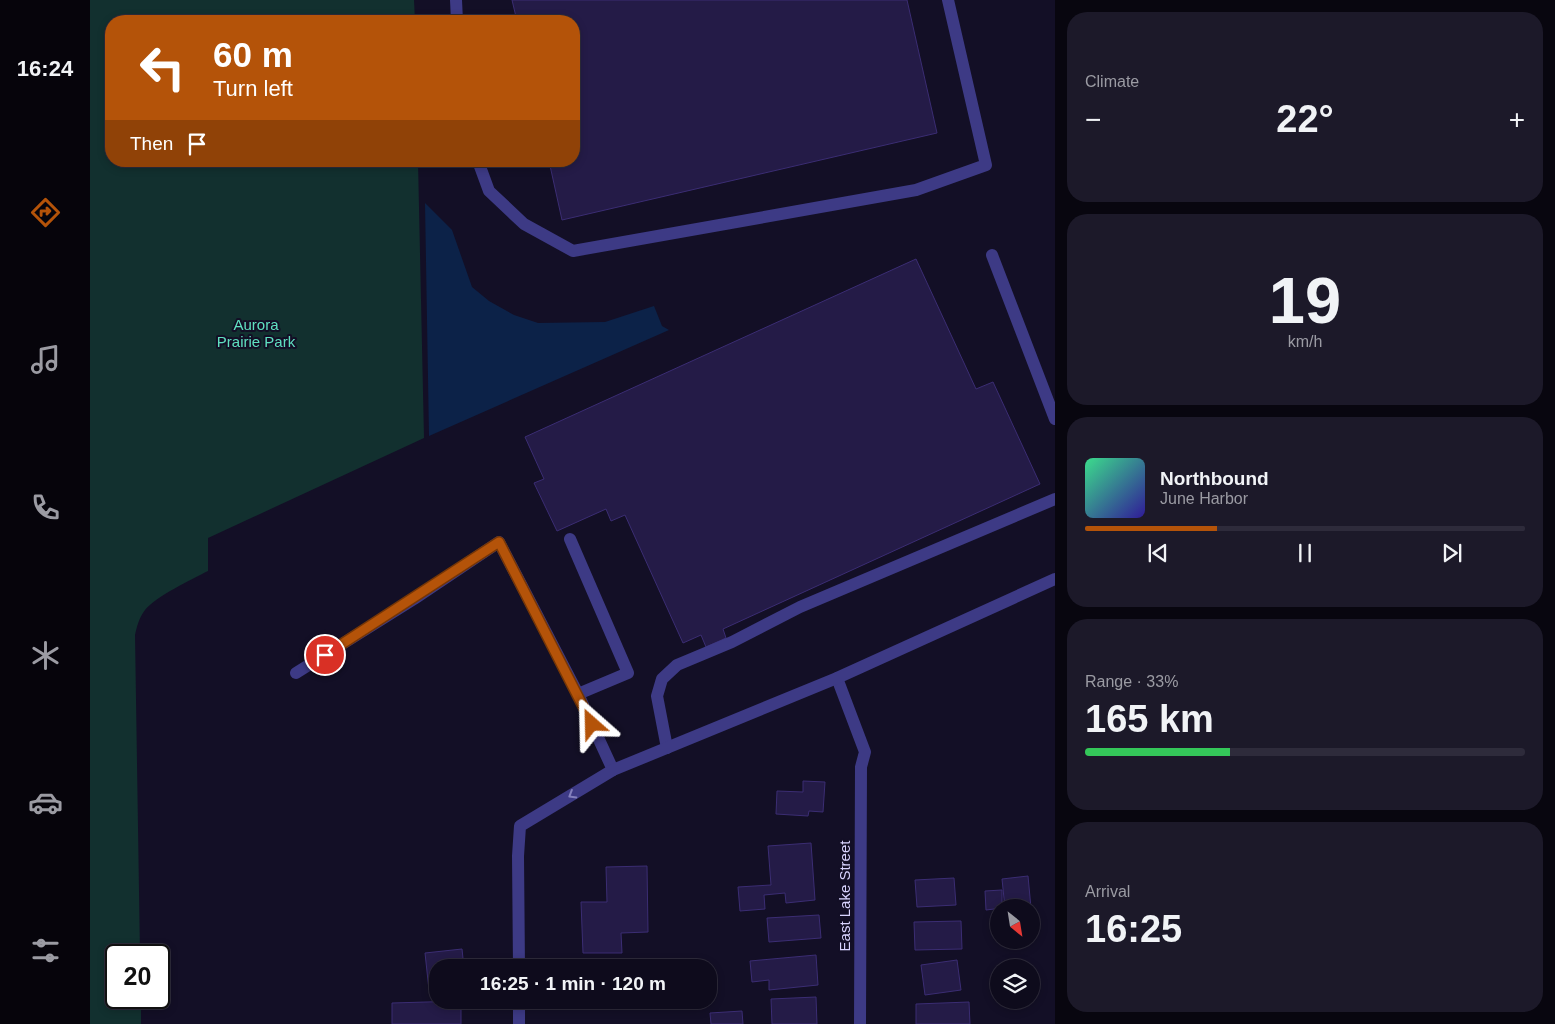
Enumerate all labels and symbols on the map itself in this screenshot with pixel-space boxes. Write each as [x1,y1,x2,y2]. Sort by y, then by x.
park label: Aurora Prairie Park [217,316,296,350]
pin [304,634,346,676]
position arrow [565,697,617,749]
one-way arrow [568,788,577,798]
street label: East Lake Street [836,840,853,951]
north arrow [990,899,1040,949]
speed limit sign: 20 [105,944,170,1009]

